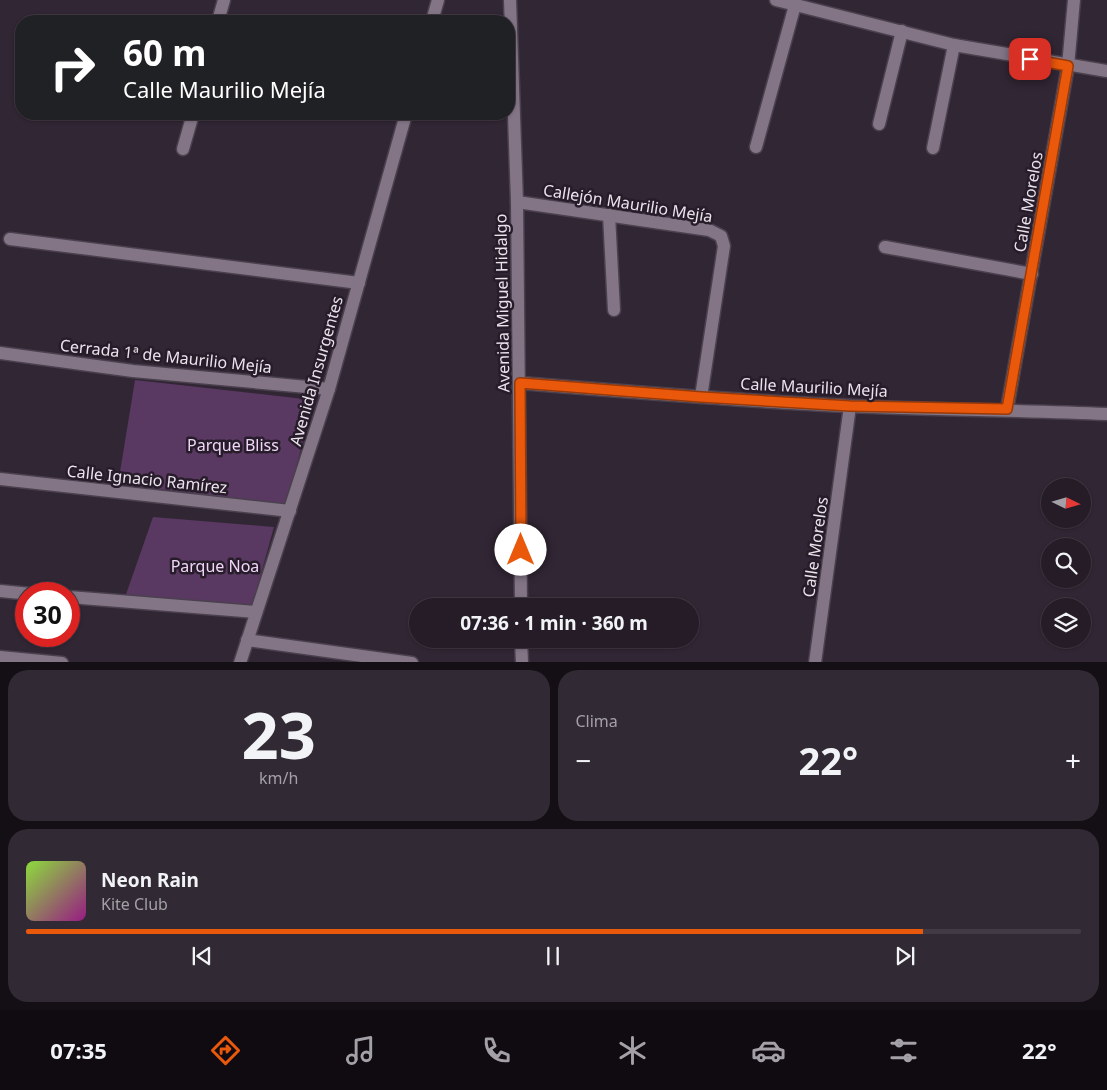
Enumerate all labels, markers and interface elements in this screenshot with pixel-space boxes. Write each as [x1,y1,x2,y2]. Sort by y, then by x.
text: 60 m [123,29,206,76]
icon: right [40,35,105,100]
pin [1009,38,1051,80]
icon: arrive [1016,45,1044,73]
text: Calle Maurilio Mejía [123,74,326,104]
street label: Calle Morelos [1008,150,1048,254]
street label: Callejón Maurilio Mejía [542,179,714,227]
street label: Avenida Miguel Hidalgo [489,214,515,392]
street label: Avenida Insurgentes [284,294,348,448]
street label: Cerrada 1ª de Maurilio Mejía [59,334,273,378]
street label: Calle Maurilio Mejía [740,372,888,402]
park label: Parque Bliss [187,434,279,456]
street label: Calle Ignacio Ramírez [66,460,228,498]
north arrow [1041,478,1091,528]
map controls [1041,478,1091,648]
street label: Calle Morelos [797,495,833,599]
position arrow [494,523,546,575]
button: search [1041,538,1091,588]
park label: Parque Noa [171,555,259,577]
speed limit sign: 30 [15,582,80,647]
button: layers [1041,598,1091,648]
text: 07:36 · 1 min · 360 m [460,610,648,636]
text: 23 [242,690,316,778]
text: Clima [576,710,618,732]
text: 22° [798,734,858,786]
text: − [576,741,592,779]
text: + [1065,741,1081,779]
text: km/h [259,767,298,789]
text: Neon Rain [101,867,199,893]
text: Kite Club [101,893,168,915]
icon: previous [188,942,216,970]
icon: pause [539,942,567,970]
icon: next [891,942,919,970]
icon: directions [208,1033,243,1068]
icon: music [343,1033,378,1068]
icon: phone [479,1033,514,1068]
icon: climate [615,1033,650,1068]
icon: car [751,1033,786,1068]
icon: filters [886,1033,921,1068]
text: 07:35 [50,1035,107,1065]
text: 22° [1022,1035,1057,1065]

